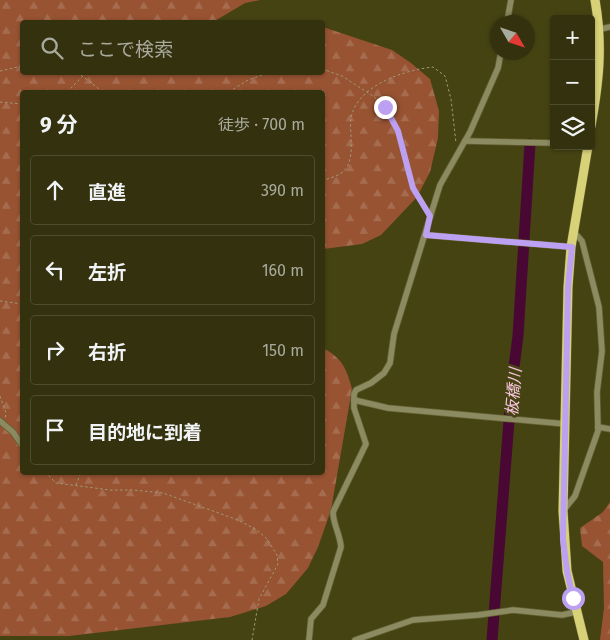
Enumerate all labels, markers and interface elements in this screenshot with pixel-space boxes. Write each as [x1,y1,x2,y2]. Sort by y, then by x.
north arrow [490,15,535,60]
map controls [550,15,595,150]
button: + [550,15,595,60]
search box [20,20,325,75]
icon: search [38,34,66,62]
text: ここで検索 [78,38,173,61]
button: − [550,60,595,105]
route end [374,96,397,119]
button: layers [550,105,595,150]
text: 9 分 [40,112,78,138]
text: 徒歩 · 700 m [218,115,305,134]
icon: ahead [41,176,69,204]
text: 直進 [88,181,126,204]
text: 390 m [261,181,304,200]
icon: left [41,256,69,284]
text: 左折 [88,261,126,284]
text: 160 m [262,261,304,280]
icon: right [41,336,69,364]
text: 右折 [88,341,126,364]
text: 150 m [262,341,304,360]
water label: 板橋川 [502,365,525,417]
icon: arrive [41,416,69,444]
text: 目的地に到着 [88,421,202,444]
route start [562,587,585,610]

